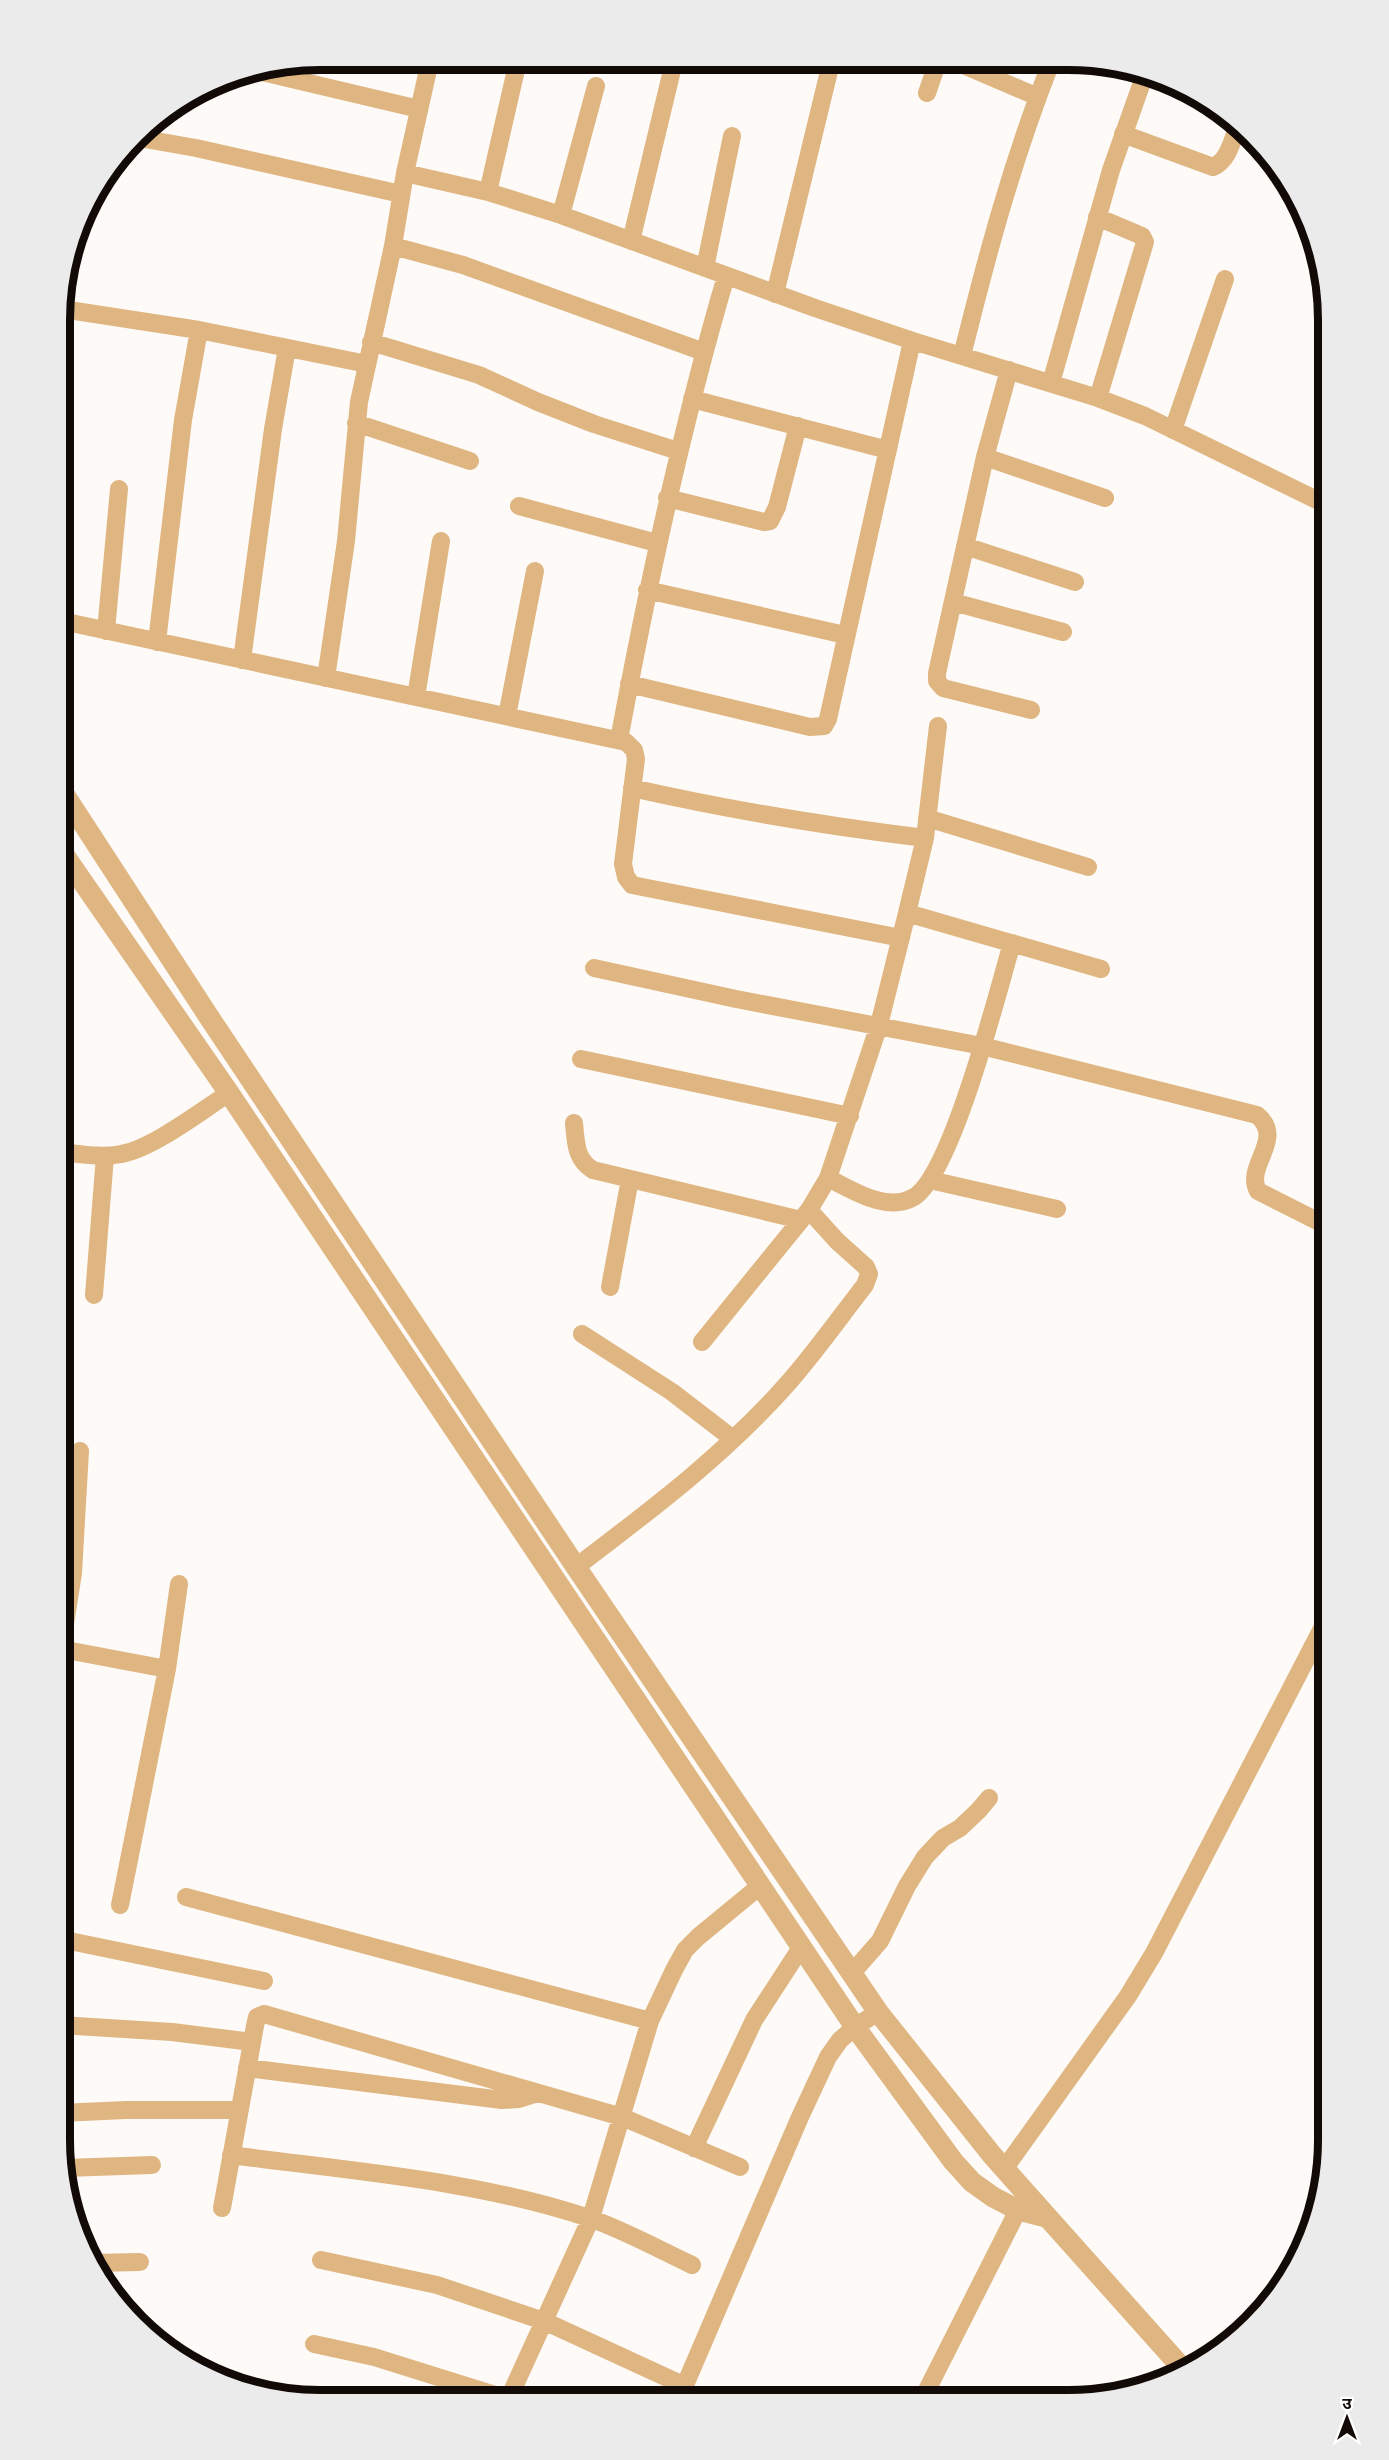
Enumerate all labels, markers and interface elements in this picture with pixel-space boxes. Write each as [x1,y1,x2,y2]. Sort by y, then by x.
north arrow [1317,2388,1377,2448]
text: उ [1342,2394,1352,2413]

